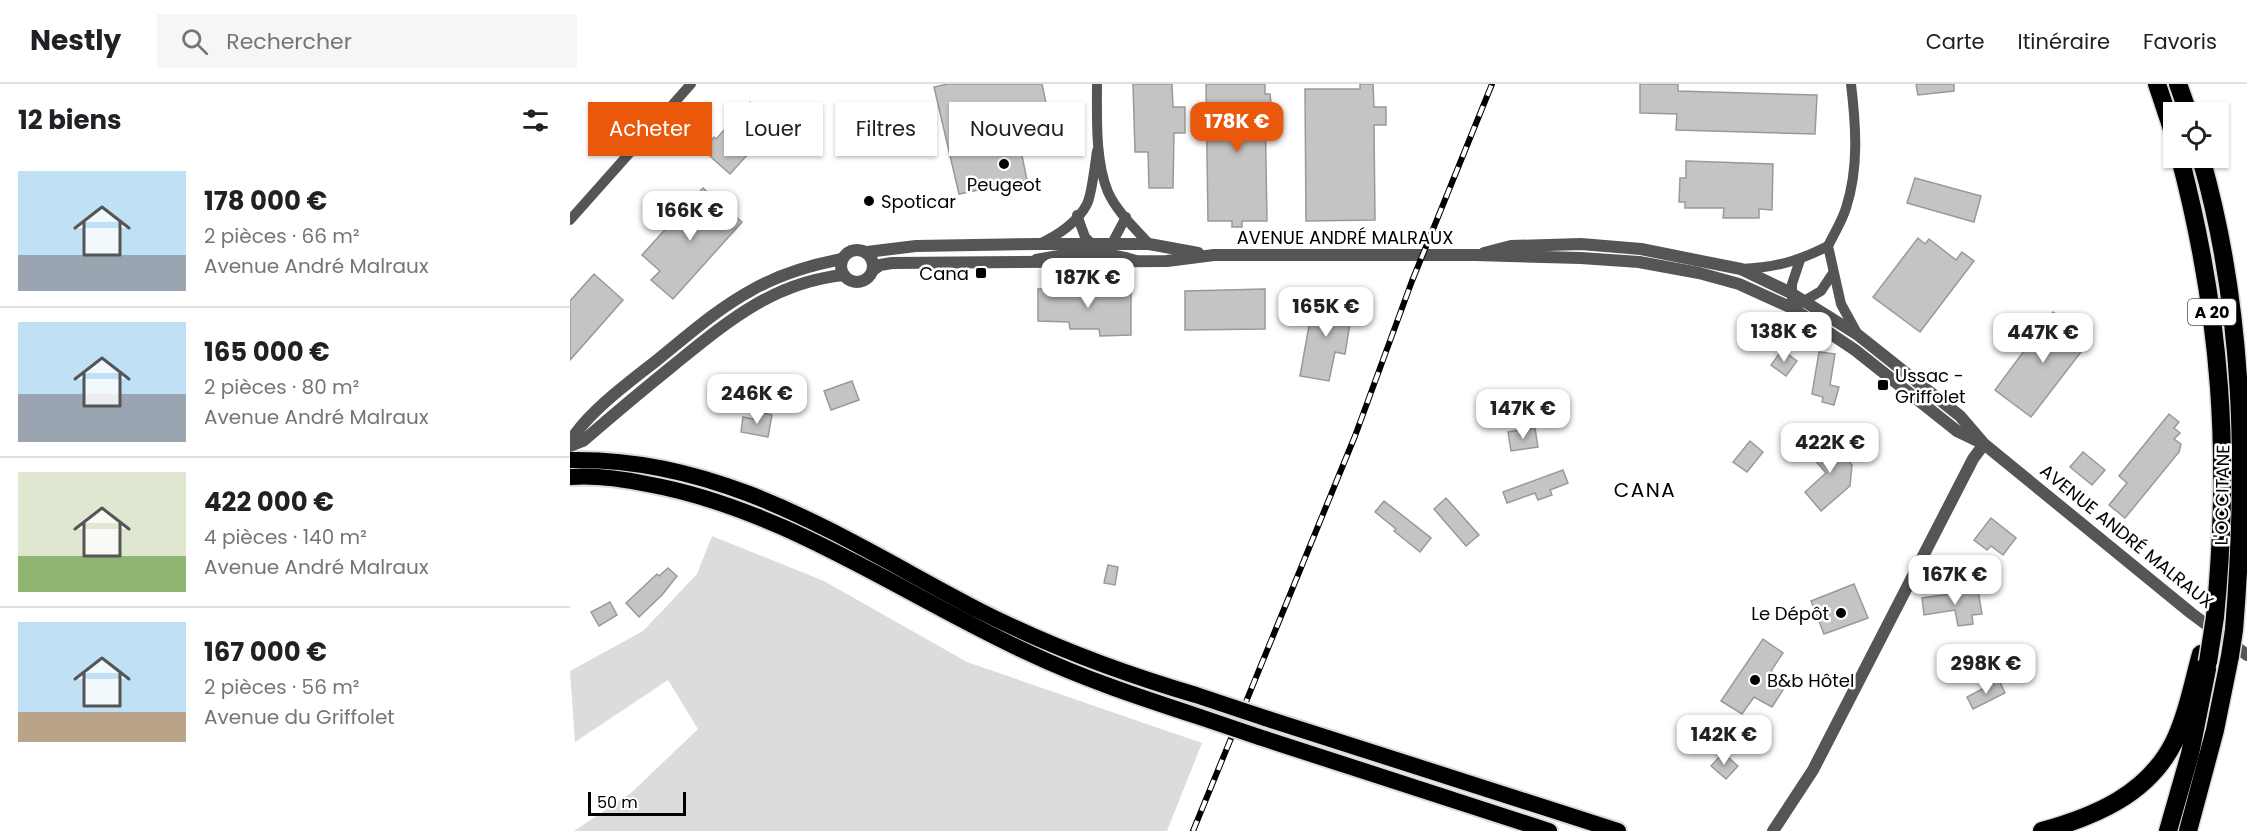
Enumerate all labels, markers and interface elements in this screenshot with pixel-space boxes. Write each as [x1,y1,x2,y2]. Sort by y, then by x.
search box [157,14,577,68]
text: Nestly [30,21,121,60]
icon: search [178,25,211,58]
text: Rechercher [226,26,352,57]
text: Carte [1926,27,1985,56]
text: Itinéraire [2018,27,2110,56]
text: Favoris [2143,27,2217,56]
text: 12 biens [18,102,122,138]
chip: Acheter [588,102,712,156]
chip: Louer [724,102,823,156]
chip: Filtres [835,102,937,156]
chip: Nouveau [949,102,1085,156]
pin: 178K € [1188,102,1286,153]
map controls [2163,102,2229,168]
button: locate [2163,102,2229,168]
icon: filters [519,104,552,137]
text: 178K € [1204,107,1270,135]
marker: Peugeot [997,157,1011,171]
place label: Peugeot [967,172,1041,197]
text: 178 000 € [204,183,327,219]
place label: Spoticar [881,189,956,214]
pin: 166K € [641,191,739,242]
marker: Spoticar [862,194,876,208]
icon: home [66,195,138,267]
text: 166K € [656,196,724,224]
text: 2 pièces · 66 m² [204,222,360,250]
street label: AVENUE ANDRÉ MALRAUX [1237,225,1453,250]
text: Avenue André Malraux [204,252,428,280]
pin: 187K € [1039,258,1137,309]
place label: Cana [919,261,969,286]
text: 187K € [1055,263,1121,291]
marker: Cana [974,266,988,280]
pin: 165K € [1277,287,1375,338]
text: 165K € [1292,292,1360,320]
road number: A 20 [2188,299,2236,325]
pin: 138K € [1735,312,1833,363]
pin: 447K € [1994,313,2092,364]
text: 138K € [1751,317,1817,345]
text: 447K € [2007,318,2079,346]
text: 165 000 € [204,334,330,370]
icon: home [66,346,138,418]
place label: Ussac - Griffolet [1895,363,1966,409]
text: 2 pièces · 80 m² [204,373,359,401]
pin: 246K € [708,374,806,425]
marker: Ussac - Griffolet [1876,378,1890,392]
text: 246K € [721,379,793,407]
pin: 147K € [1474,389,1572,440]
text: 147K € [1490,394,1556,422]
text: Avenue André Malraux [204,403,428,431]
pin: 422K € [1781,423,1879,474]
text: 422K € [1795,428,1865,456]
street label: L'OCCITANE [2209,444,2235,546]
street label: AVENUE ANDRÉ MALRAUX [2035,458,2219,614]
district label: CANA [1614,476,1676,504]
text: 422 000 € [204,484,334,520]
icon: home [66,496,138,568]
text: 4 pièces · 140 m² [204,523,367,551]
text: Avenue André Malraux [204,553,428,581]
pin: 167K € [1906,555,2004,606]
text: 167K € [1922,560,1988,588]
place label: Le Dépôt [1751,601,1829,626]
marker: Le Dépôt [1834,606,1848,620]
text: 167 000 € [204,634,327,670]
pin: 298K € [1937,644,2035,695]
icon: home [66,646,138,718]
text: 298K € [1951,649,2021,677]
place label: B&b Hôtel [1767,668,1854,693]
text: 2 pièces · 56 m² [204,673,359,701]
marker: B&b Hôtel [1748,673,1762,687]
text: Avenue du Griffolet [204,703,395,731]
pin: 142K € [1675,715,1773,766]
text: 142K € [1691,720,1757,748]
scale bar [588,789,686,816]
text: 50 m [597,791,638,814]

